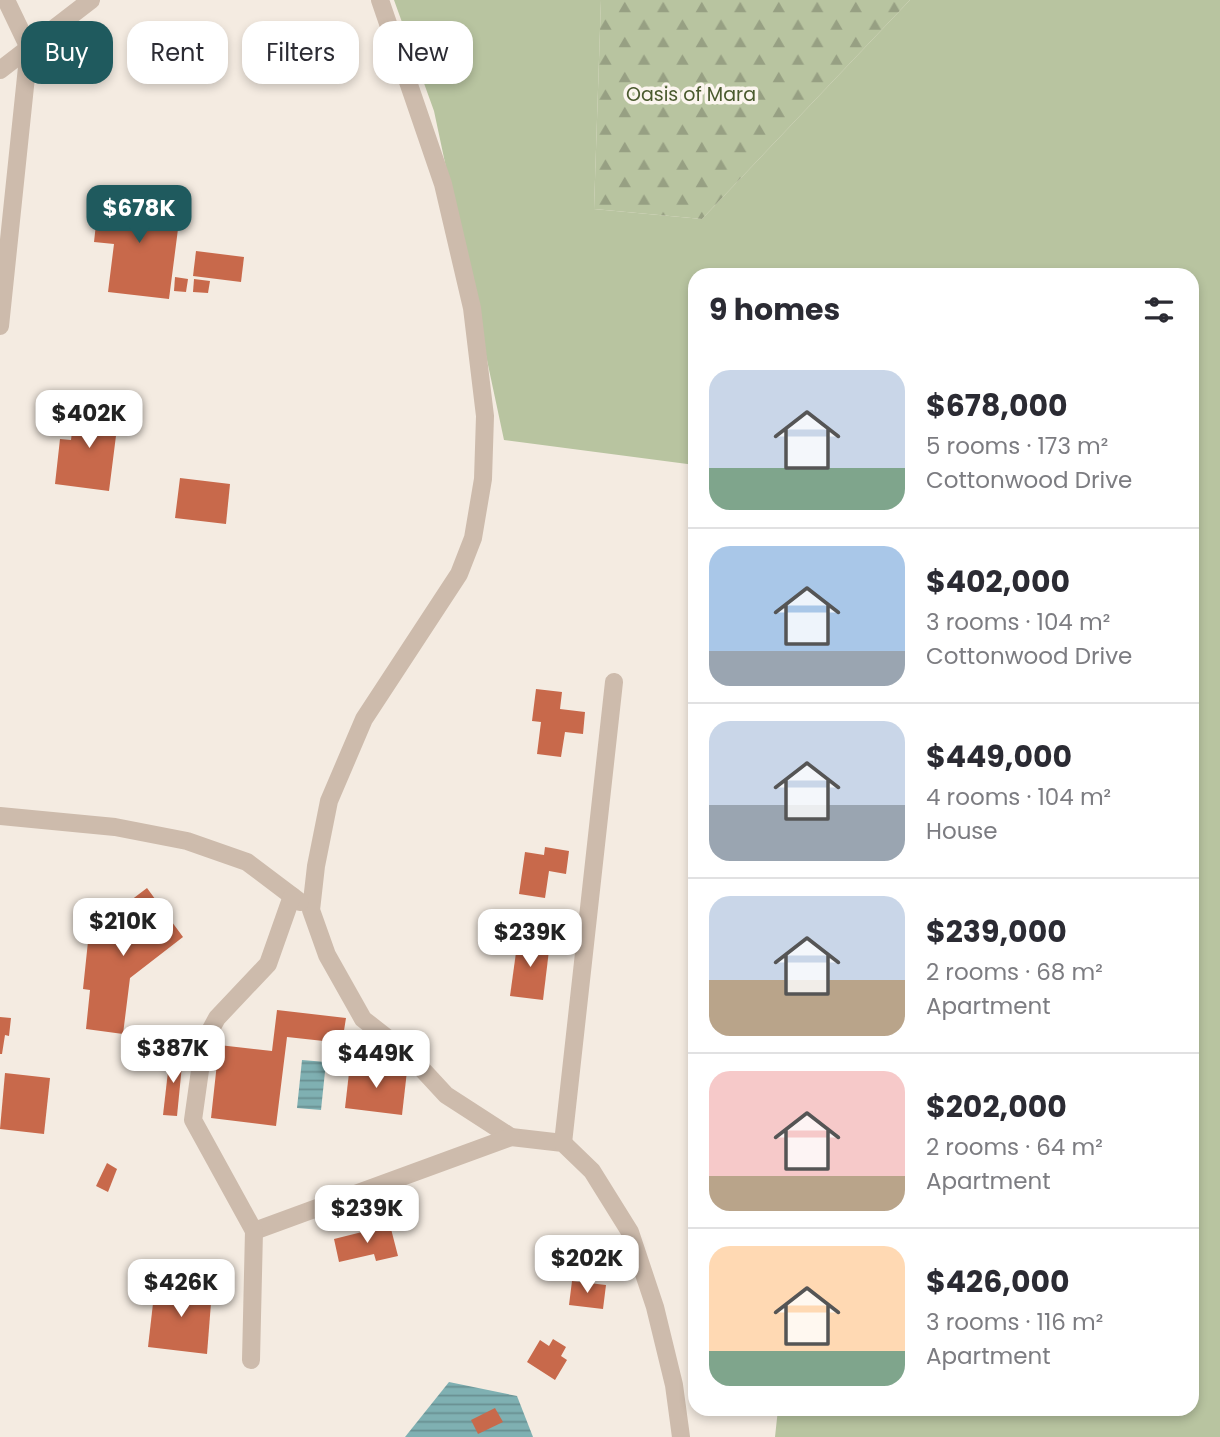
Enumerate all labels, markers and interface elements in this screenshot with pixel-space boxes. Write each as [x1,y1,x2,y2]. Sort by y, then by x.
chip: Buy [21,21,113,84]
chip: Rent [127,21,228,84]
chip: Filters [242,21,359,84]
chip: New [373,21,473,84]
park label: Oasis of Mara [626,81,756,108]
pin: $678K [90,186,188,245]
text: $678K [102,192,176,224]
text: 9 homes [709,288,840,331]
icon: filters [1140,291,1178,329]
text: $678,000 [926,384,1068,427]
pin: $402K [40,391,138,450]
text: $402K [52,397,126,429]
icon: home [765,398,849,482]
text: 5 rooms · 173 m² [926,430,1108,462]
text: Cottonwood Drive [926,464,1132,496]
text: $402,000 [926,560,1070,603]
icon: home [765,574,849,658]
text: 3 rooms · 104 m² [926,606,1110,638]
text: Cottonwood Drive [926,640,1132,672]
text: $449,000 [926,735,1072,778]
icon: home [765,749,849,833]
text: 4 rooms · 104 m² [926,781,1111,813]
text: House [926,815,998,847]
pin: $210K [74,898,172,958]
text: $210K [89,905,157,937]
pin: $239K [481,909,579,969]
text: $239,000 [926,910,1067,953]
text: $239K [494,916,566,948]
icon: home [765,924,849,1008]
text: 2 rooms · 68 m² [926,956,1103,988]
text: Apartment [926,990,1051,1022]
pin: $387K [124,1026,222,1085]
pin: $449K [327,1030,425,1090]
text: $387K [137,1032,209,1064]
text: $449K [338,1037,414,1069]
text: $202,000 [926,1085,1067,1128]
icon: home [765,1099,849,1183]
text: 2 rooms · 64 m² [926,1131,1103,1163]
text: Apartment [926,1165,1051,1197]
pin: $239K [318,1186,416,1245]
text: $239K [331,1192,403,1224]
pin: $202K [538,1236,636,1295]
text: $202K [551,1242,623,1274]
pin: $426K [132,1260,230,1319]
text: $426,000 [926,1260,1070,1303]
text: $426K [144,1266,218,1298]
icon: home [765,1274,849,1358]
text: 3 rooms · 116 m² [926,1306,1103,1338]
text: Apartment [926,1340,1051,1372]

